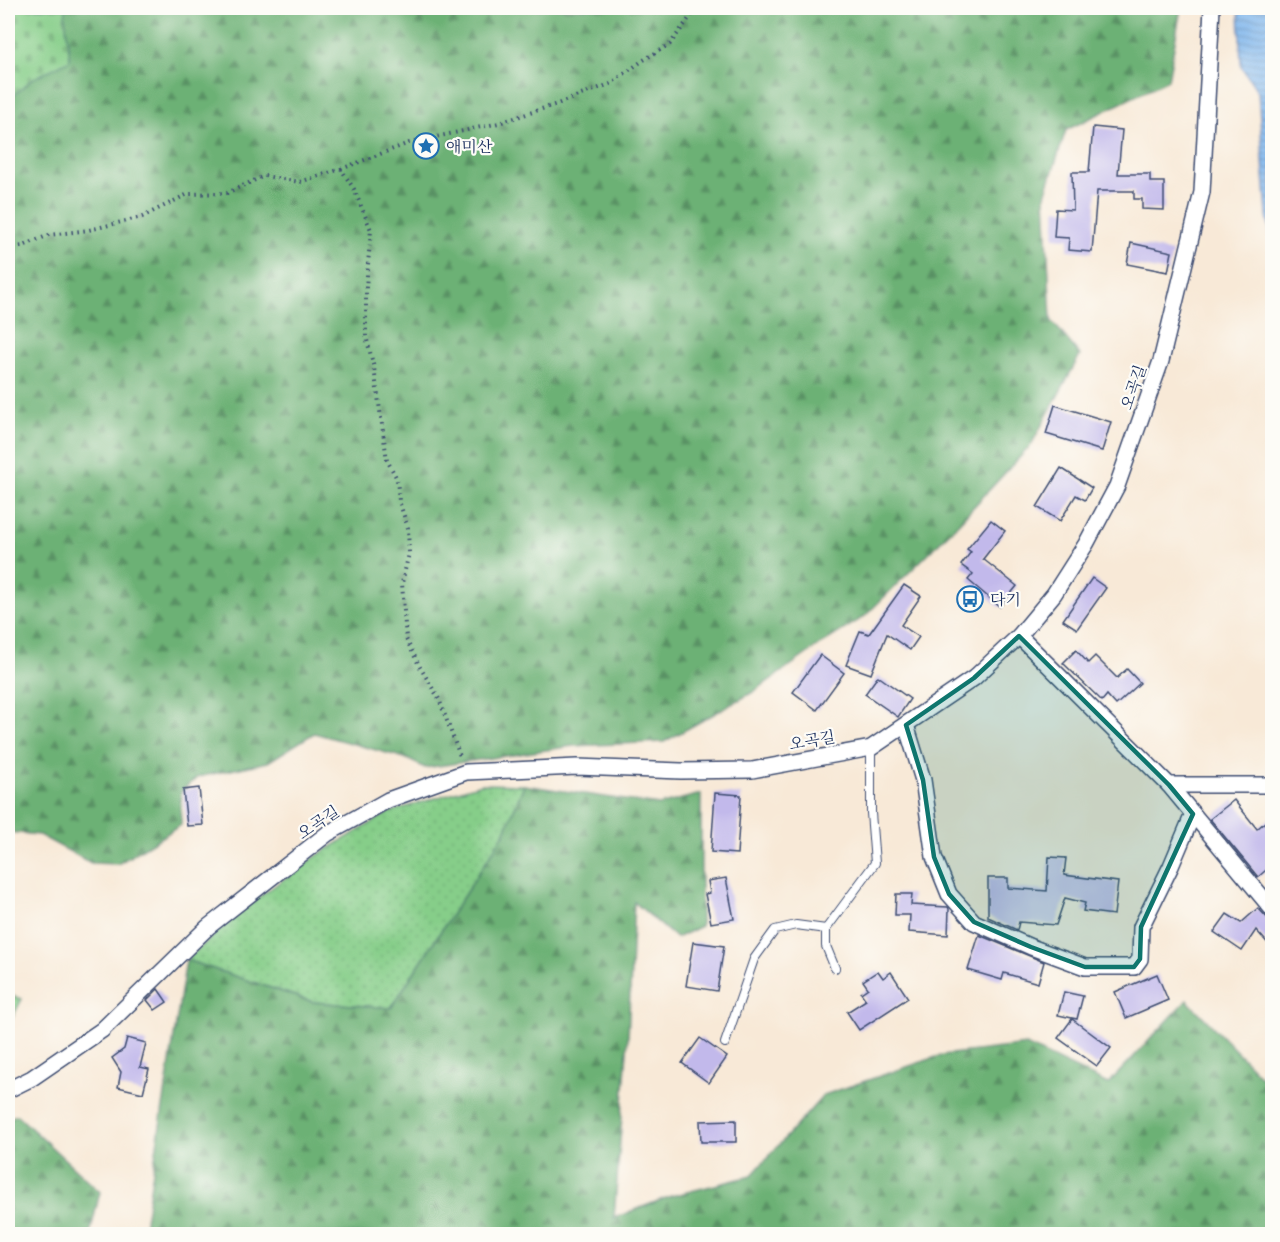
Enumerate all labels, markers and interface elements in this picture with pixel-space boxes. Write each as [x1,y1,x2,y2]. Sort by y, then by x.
place icon: 애미산 [411,131,441,161]
place label: 애미산 [446,136,493,156]
street label: 오곡길 [1116,362,1150,412]
bus stop icon: 다기 [955,584,985,614]
place label: 다기 [990,589,1021,609]
street label: 오곡길 [787,726,837,754]
street label: 오곡길 [293,801,343,843]

